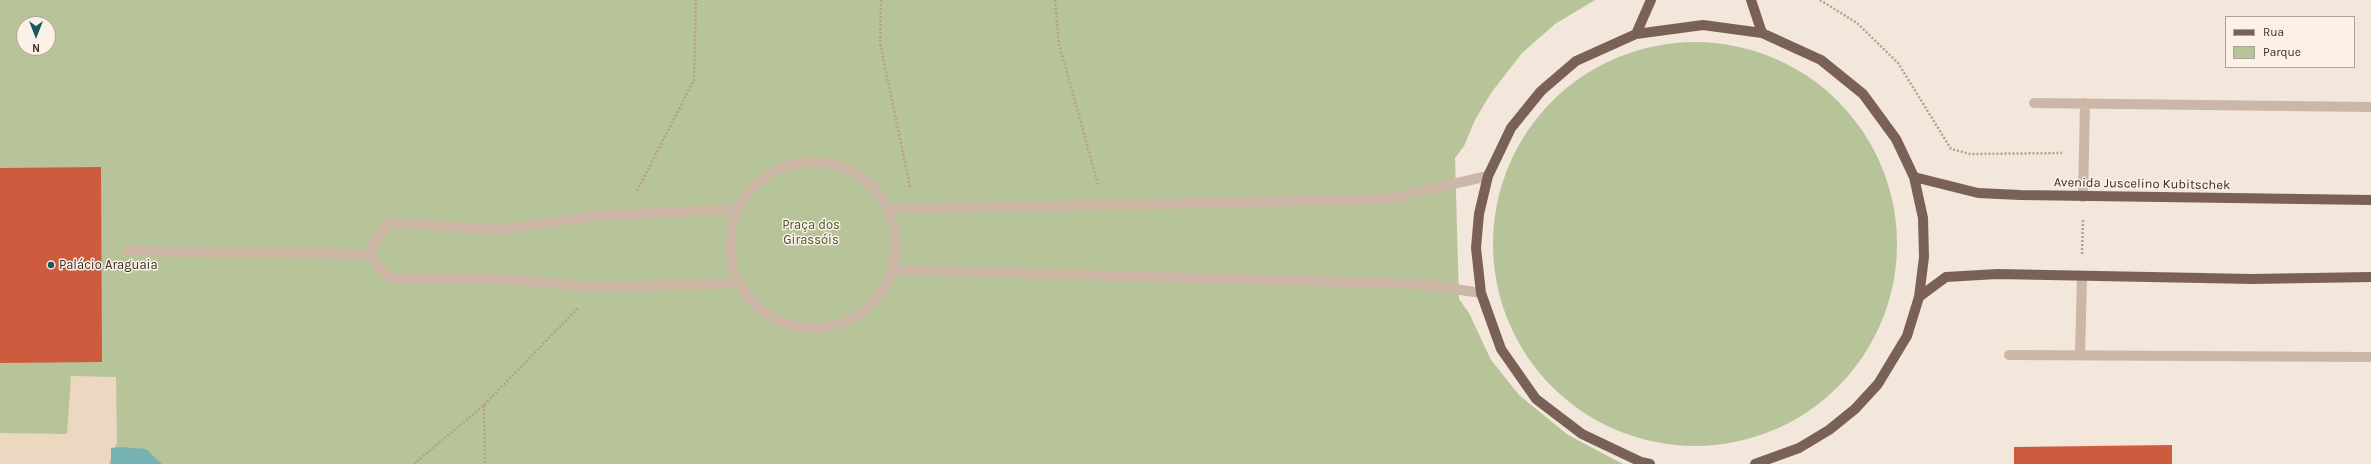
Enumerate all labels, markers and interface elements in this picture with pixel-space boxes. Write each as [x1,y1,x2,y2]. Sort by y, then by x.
north arrow [16,16,56,56]
legend [2225,16,2355,68]
text: Rua [2263,25,2284,39]
text: N [32,41,40,54]
text: Parque [2263,45,2301,59]
street label: Avenida Juscelino Kubitschek [2054,175,2230,193]
park label: Praça dos Girassóis [782,217,840,248]
place label: Palácio Araguaia [59,257,158,273]
marker: Palácio Araguaia [46,260,56,270]

